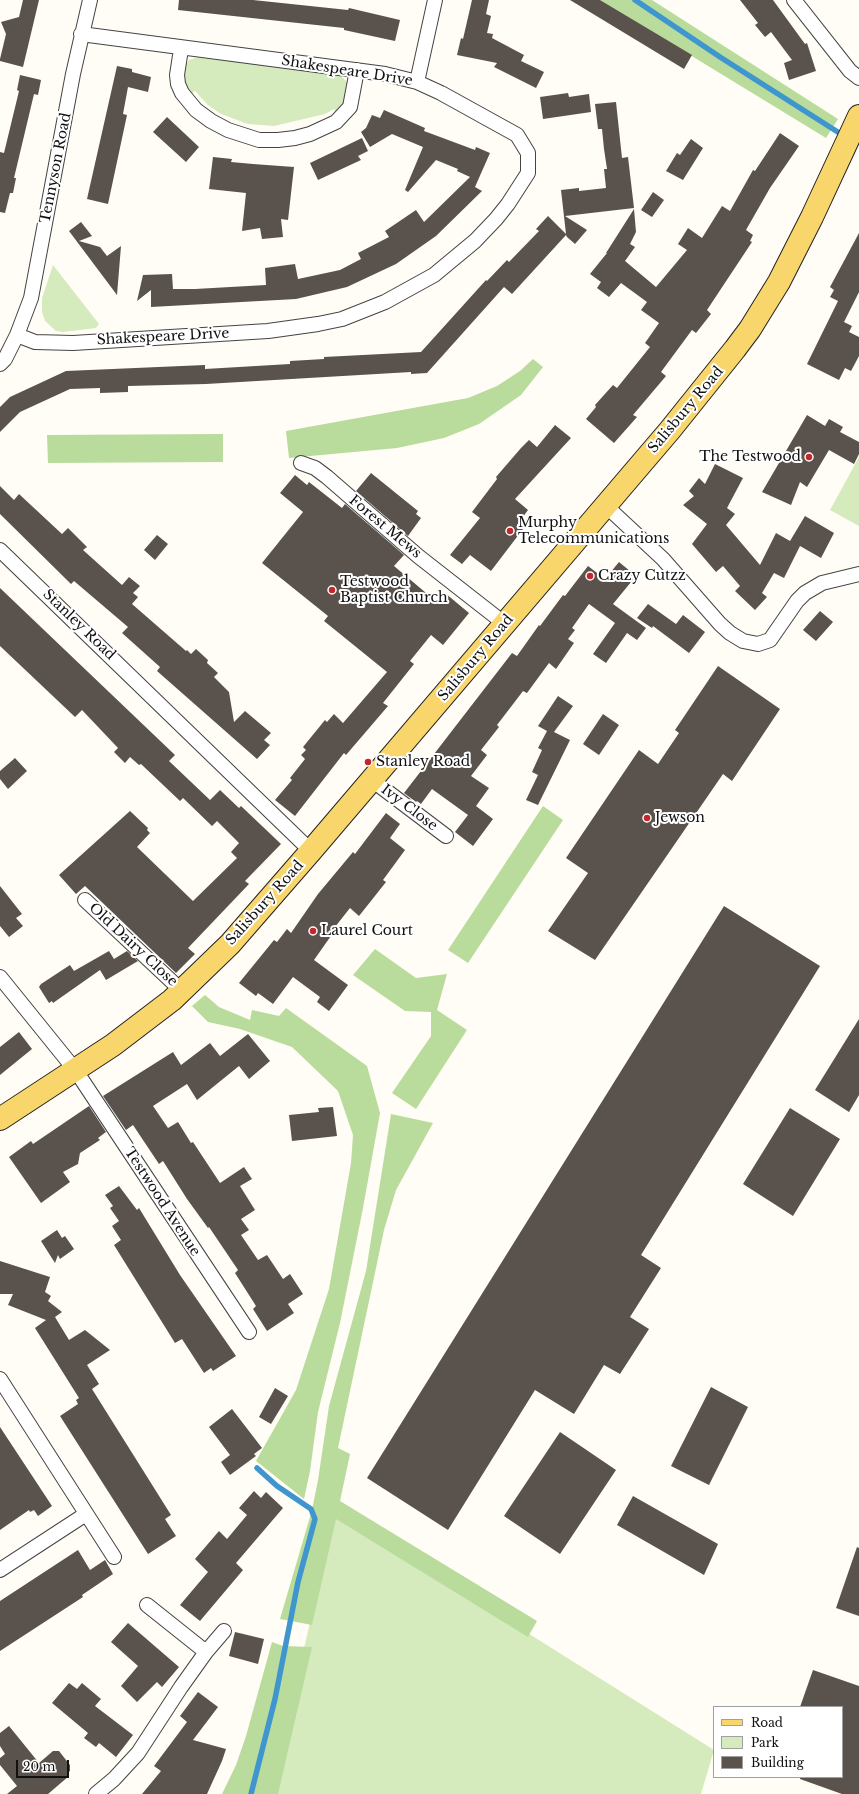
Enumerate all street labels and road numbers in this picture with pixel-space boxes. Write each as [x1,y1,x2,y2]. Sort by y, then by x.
street label: Shakespeare Drive [280,52,414,90]
street label: Tennyson Road [37,111,75,225]
street label: Shakespeare Drive [96,325,230,349]
street label: Salisbury Road [645,363,727,457]
street label: Forest Mews [345,492,425,562]
street label: Stanley Road [39,586,119,664]
street label: Salisbury Road [435,611,517,705]
street label: Ivy Close [378,781,440,835]
street label: Salisbury Road [223,857,307,949]
street label: Old Dairy Close [85,900,181,990]
street label: Testwood Avenue [121,1145,203,1259]

